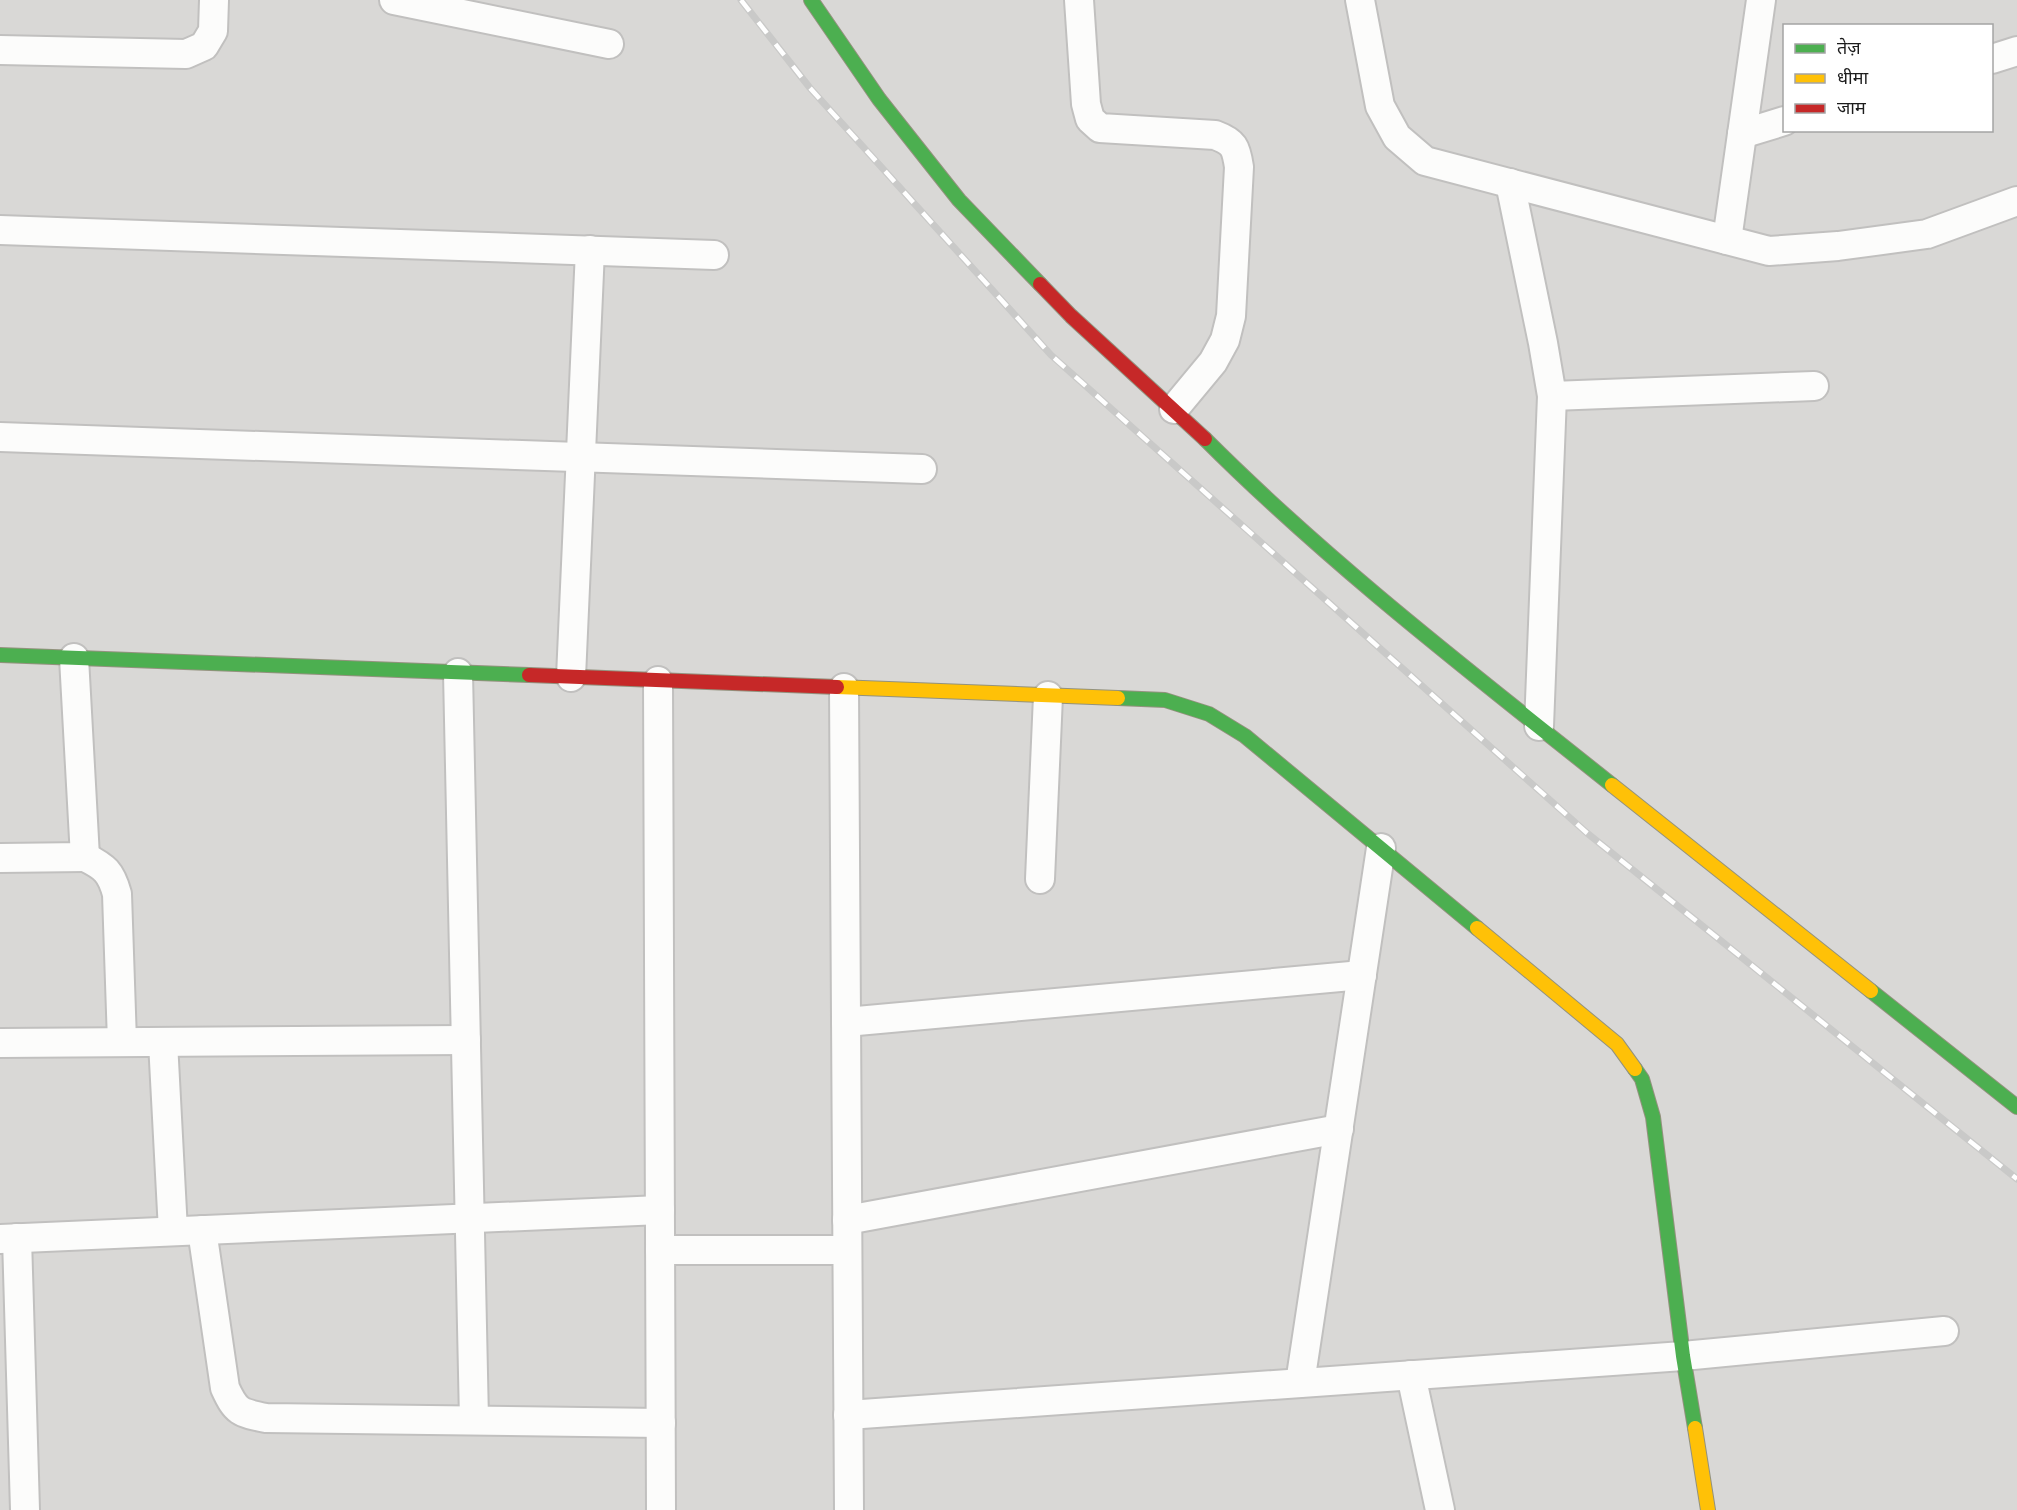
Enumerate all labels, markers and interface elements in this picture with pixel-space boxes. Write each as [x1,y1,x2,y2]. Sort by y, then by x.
legend [1783,24,1993,132]
text: तेज़ [1837,37,1861,58]
text: धीमा [1837,68,1868,88]
text: जाम [1837,100,1867,118]

